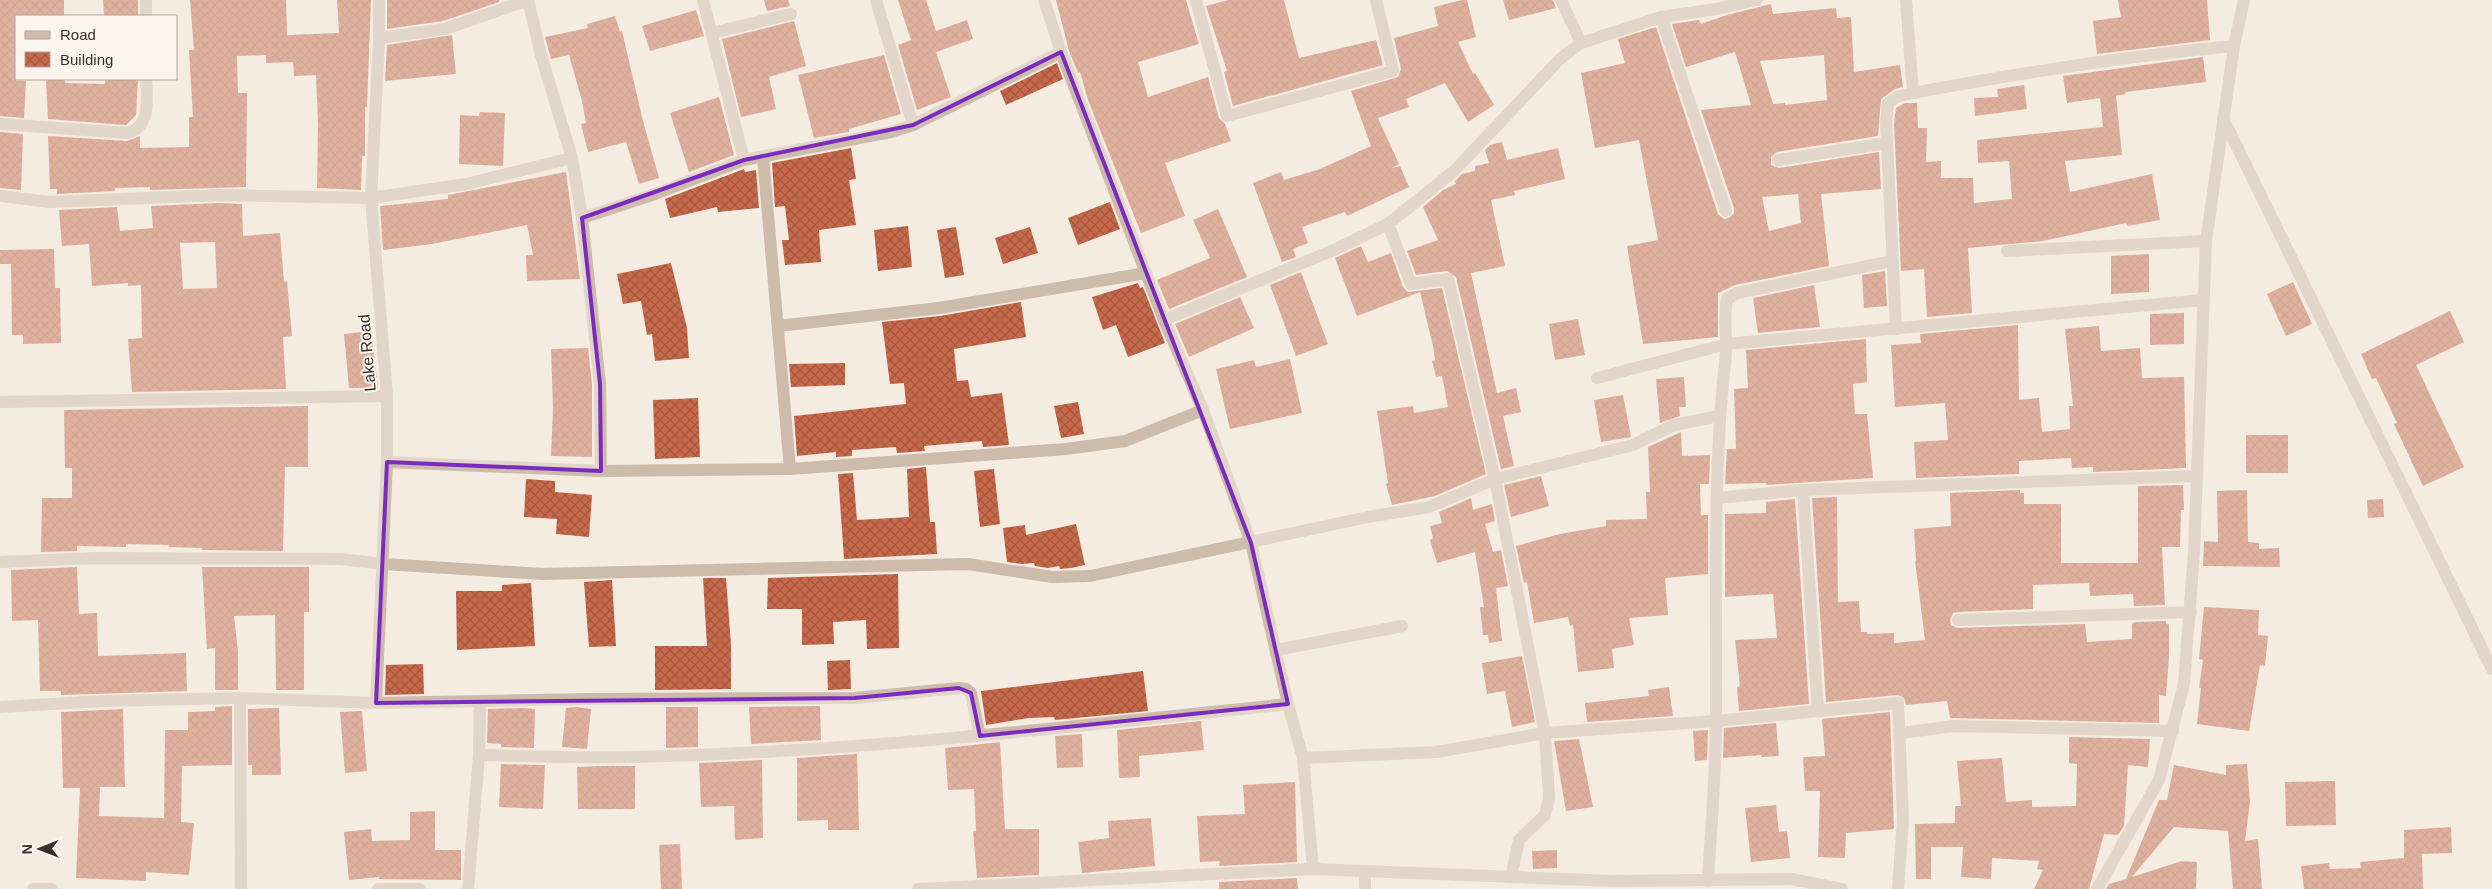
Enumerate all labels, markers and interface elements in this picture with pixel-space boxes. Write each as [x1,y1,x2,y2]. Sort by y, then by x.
legend [15,15,178,80]
text: Road [60,26,96,43]
text: Building [60,51,113,68]
street label: Lake Road [355,314,379,392]
north arrow [15,824,65,874]
text: N [19,844,35,854]

